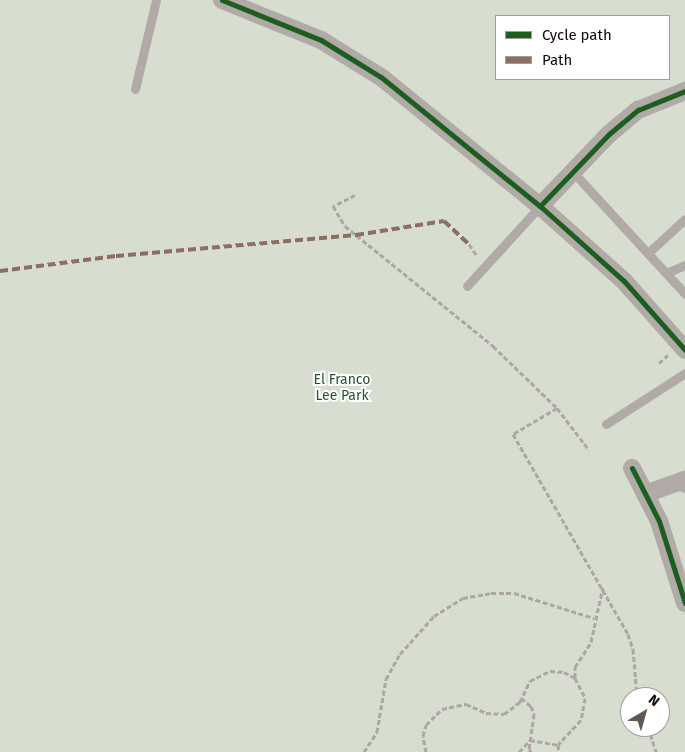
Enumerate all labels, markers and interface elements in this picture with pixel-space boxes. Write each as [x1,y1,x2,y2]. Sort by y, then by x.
legend [495,15,670,80]
text: Cycle path [542,26,612,44]
text: Path [542,51,572,69]
park label: El Franco Lee Park [314,372,370,404]
north arrow [620,687,670,737]
text: N [645,691,663,710]

